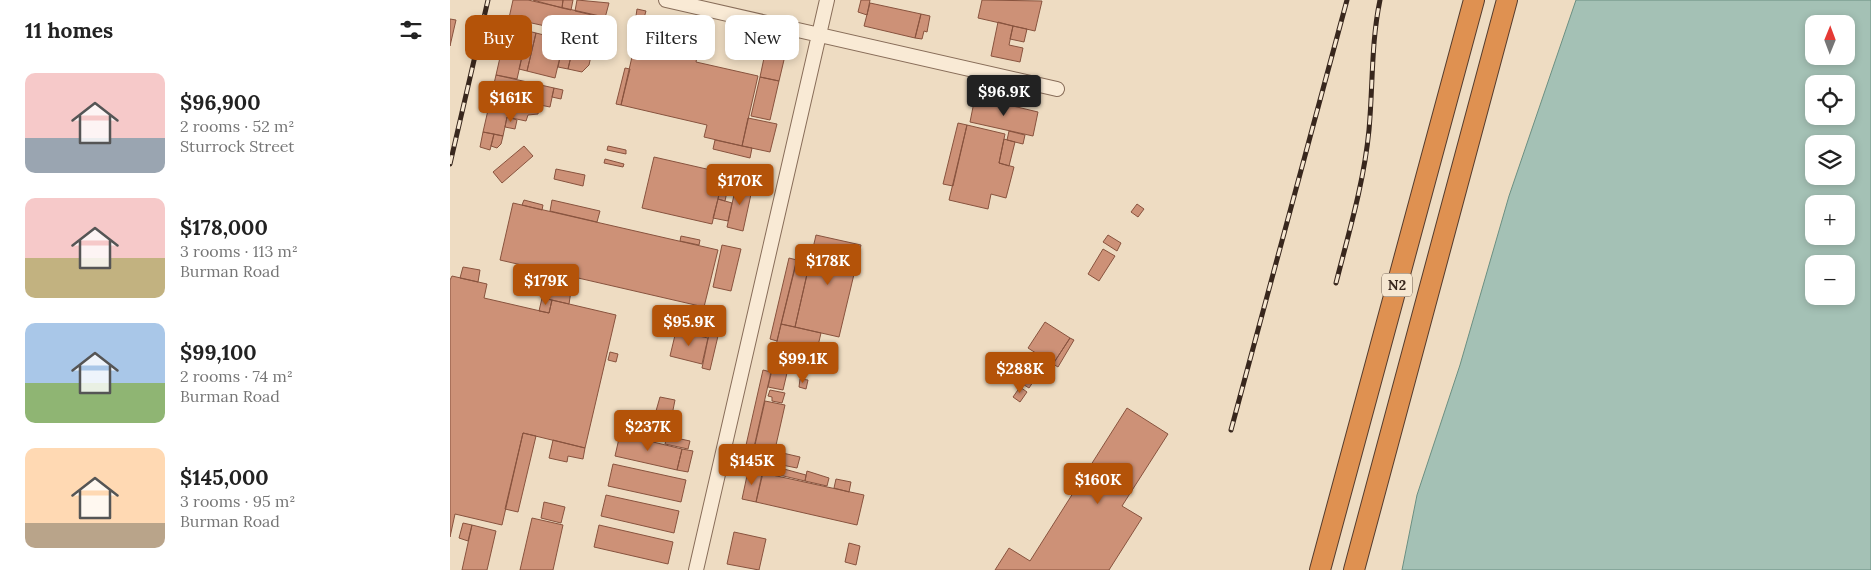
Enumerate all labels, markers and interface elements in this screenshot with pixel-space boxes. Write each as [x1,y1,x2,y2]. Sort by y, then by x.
chip: Buy [465,15,532,60]
chip: Rent [542,15,617,60]
chip: Filters [627,15,715,60]
chip: New [725,15,799,60]
north arrow [1805,15,1855,65]
map controls [1805,15,1855,305]
icon: filters [397,16,425,44]
text: 11 homes [25,17,113,44]
pin: $96.9K [963,74,1045,117]
button: locate [1805,75,1855,125]
pin: $161K [476,80,546,123]
text: $96.9K [978,81,1030,101]
text: $161K [490,87,533,107]
text: $96,900 [180,89,261,116]
icon: home [65,93,125,153]
text: 2 rooms · 52 m² [180,116,294,136]
button: layers [1805,135,1855,185]
text: Sturrock Street [180,136,295,156]
pin: $170K [705,164,775,206]
text: $170K [718,170,762,190]
button: + [1805,195,1855,245]
text: $178,000 [180,214,268,241]
icon: home [65,218,125,278]
text: 3 rooms · 113 m² [180,241,298,261]
pin: $178K [793,244,863,286]
text: $178K [806,250,850,270]
button: − [1805,255,1855,305]
text: Burman Road [180,261,280,281]
pin: $179K [511,264,581,306]
text: $179K [524,270,568,290]
road number: N2 [1382,274,1412,296]
pin: $95.9K [648,304,730,347]
text: $95.9K [663,311,715,331]
text: $99,100 [180,339,257,366]
pin: $99.1K [762,342,844,384]
icon: home [65,343,125,403]
text: $99.1K [778,348,828,368]
pin: $288K [985,352,1055,394]
text: $288K [996,358,1044,378]
text: 2 rooms · 74 m² [180,366,293,386]
text: Burman Road [180,386,280,406]
pin: $237K [613,410,683,452]
text: $237K [625,416,671,436]
pin: $145K [717,444,787,486]
text: $145K [730,450,774,470]
pin: $160K [1063,462,1133,505]
text: $145,000 [180,464,269,491]
icon: home [65,468,125,528]
text: $160K [1075,469,1121,489]
text: 3 rooms · 95 m² [180,491,295,511]
text: Burman Road [180,511,280,531]

